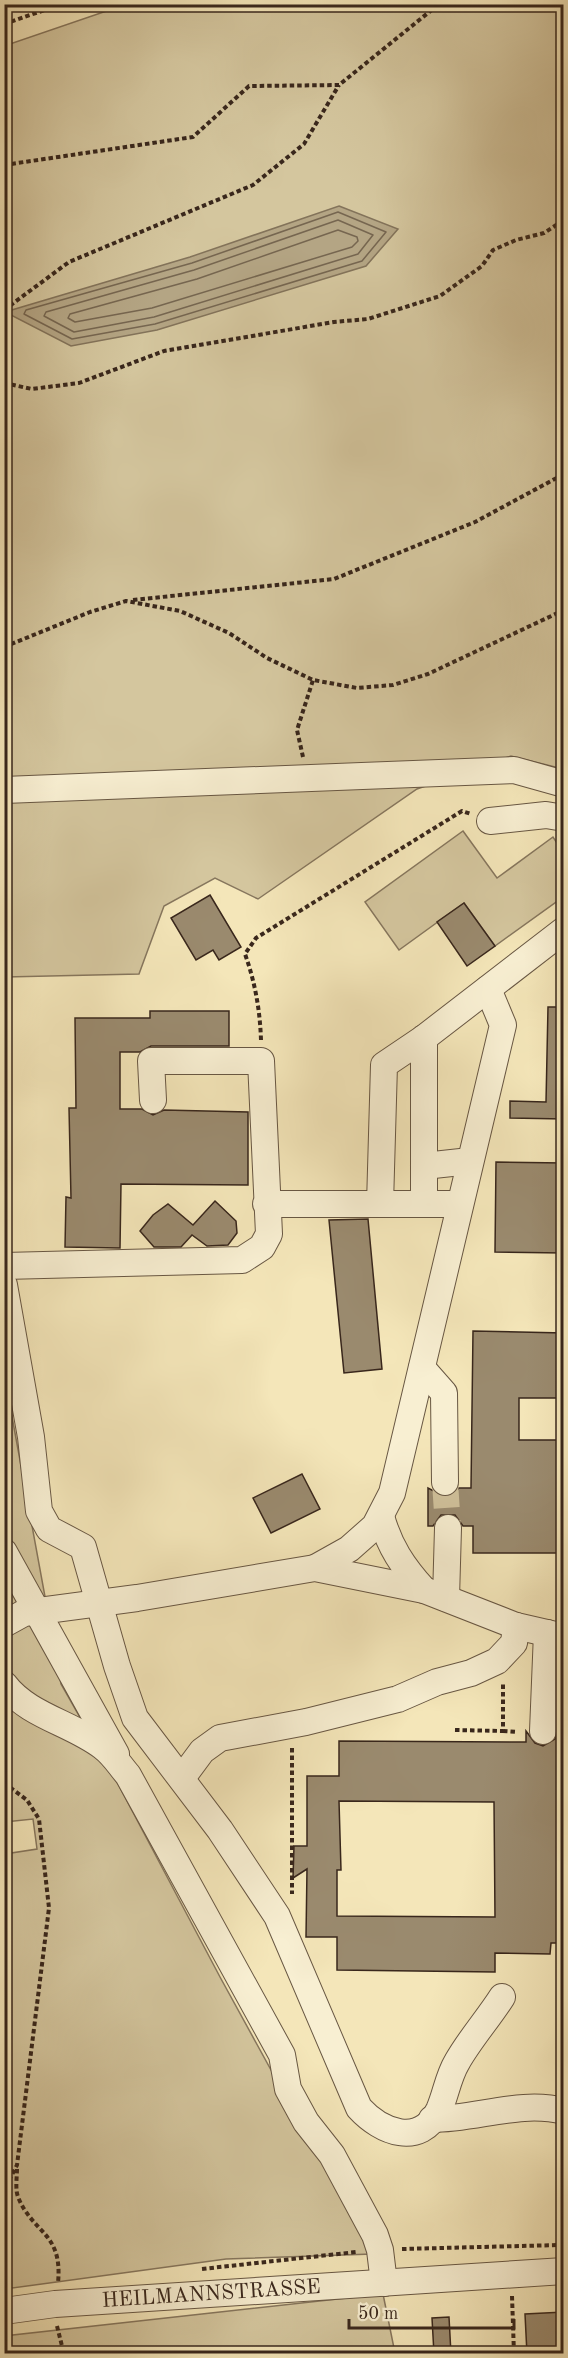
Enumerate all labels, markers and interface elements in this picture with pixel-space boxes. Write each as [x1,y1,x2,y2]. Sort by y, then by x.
street label: HEILMANNSTRASSE [101,2276,321,2311]
scale bar [349,2292,514,2330]
text: 50 m [358,2305,398,2323]

